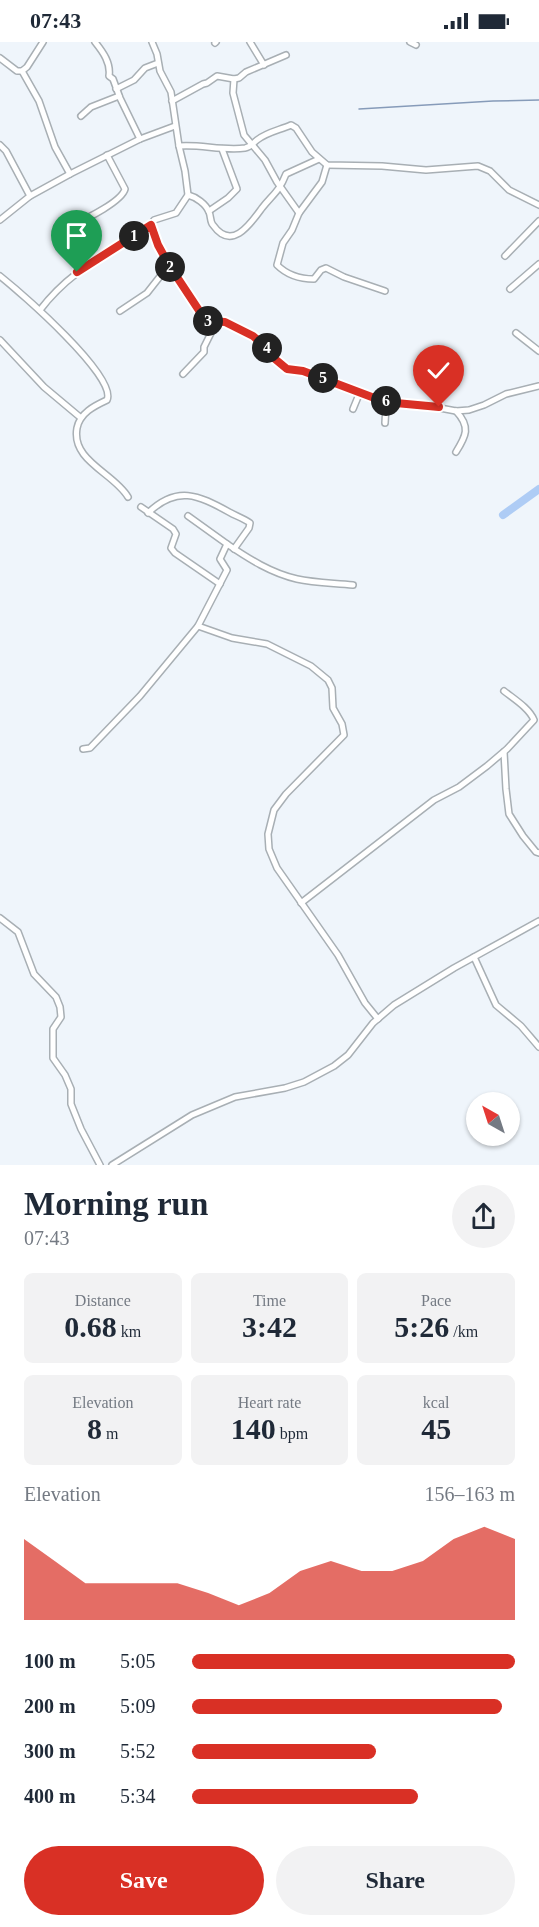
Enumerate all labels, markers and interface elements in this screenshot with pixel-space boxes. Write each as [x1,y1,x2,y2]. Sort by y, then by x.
text: 07:43 [30,8,81,33]
pin [51,210,102,272]
icon: arrive [60,219,93,252]
pin: 1 [119,221,149,251]
text: 1 [130,227,138,244]
pin: 2 [155,252,185,282]
text: 2 [166,258,174,275]
pin: 3 [193,306,223,336]
text: 3 [204,312,212,329]
pin: 4 [252,333,282,363]
text: 4 [263,339,271,356]
pin [413,345,464,407]
icon: check [422,354,455,387]
pin: 5 [308,363,338,393]
text: 5 [319,369,327,386]
pin: 6 [371,386,401,416]
text: 6 [382,392,390,409]
north arrow [466,1092,520,1146]
map controls [466,1092,520,1146]
button: share [452,1185,515,1248]
text: Morning run [24,1186,208,1222]
text: 07:43 [24,1227,70,1249]
text: Distance [75,1292,131,1309]
text: Time [253,1292,286,1309]
text: Pace [421,1292,451,1309]
text: 0.68 [64,1310,117,1343]
text: 3:42 [242,1310,297,1343]
text: 5:26 [394,1310,449,1343]
text: km [117,1323,141,1340]
text: /km [449,1323,478,1340]
text: Elevation [72,1394,133,1411]
text: Heart rate [238,1394,301,1411]
text: kcal [423,1394,449,1411]
text: 8 [87,1412,102,1445]
text: 140 [231,1412,276,1445]
text: 45 [421,1412,451,1445]
text: m [102,1425,119,1442]
text: bpm [276,1425,308,1442]
text: Elevation [24,1483,101,1505]
text: 156–163 m [424,1483,515,1505]
text: 100 m [24,1650,76,1672]
text: 5:05 [120,1650,156,1672]
text: 200 m [24,1695,76,1717]
text: 5:09 [120,1695,156,1717]
text: 300 m [24,1740,76,1762]
text: 5:52 [120,1740,156,1762]
text: 400 m [24,1785,76,1807]
text: 5:34 [120,1785,156,1807]
button: Save [24,1846,264,1915]
button: Share [276,1846,515,1915]

